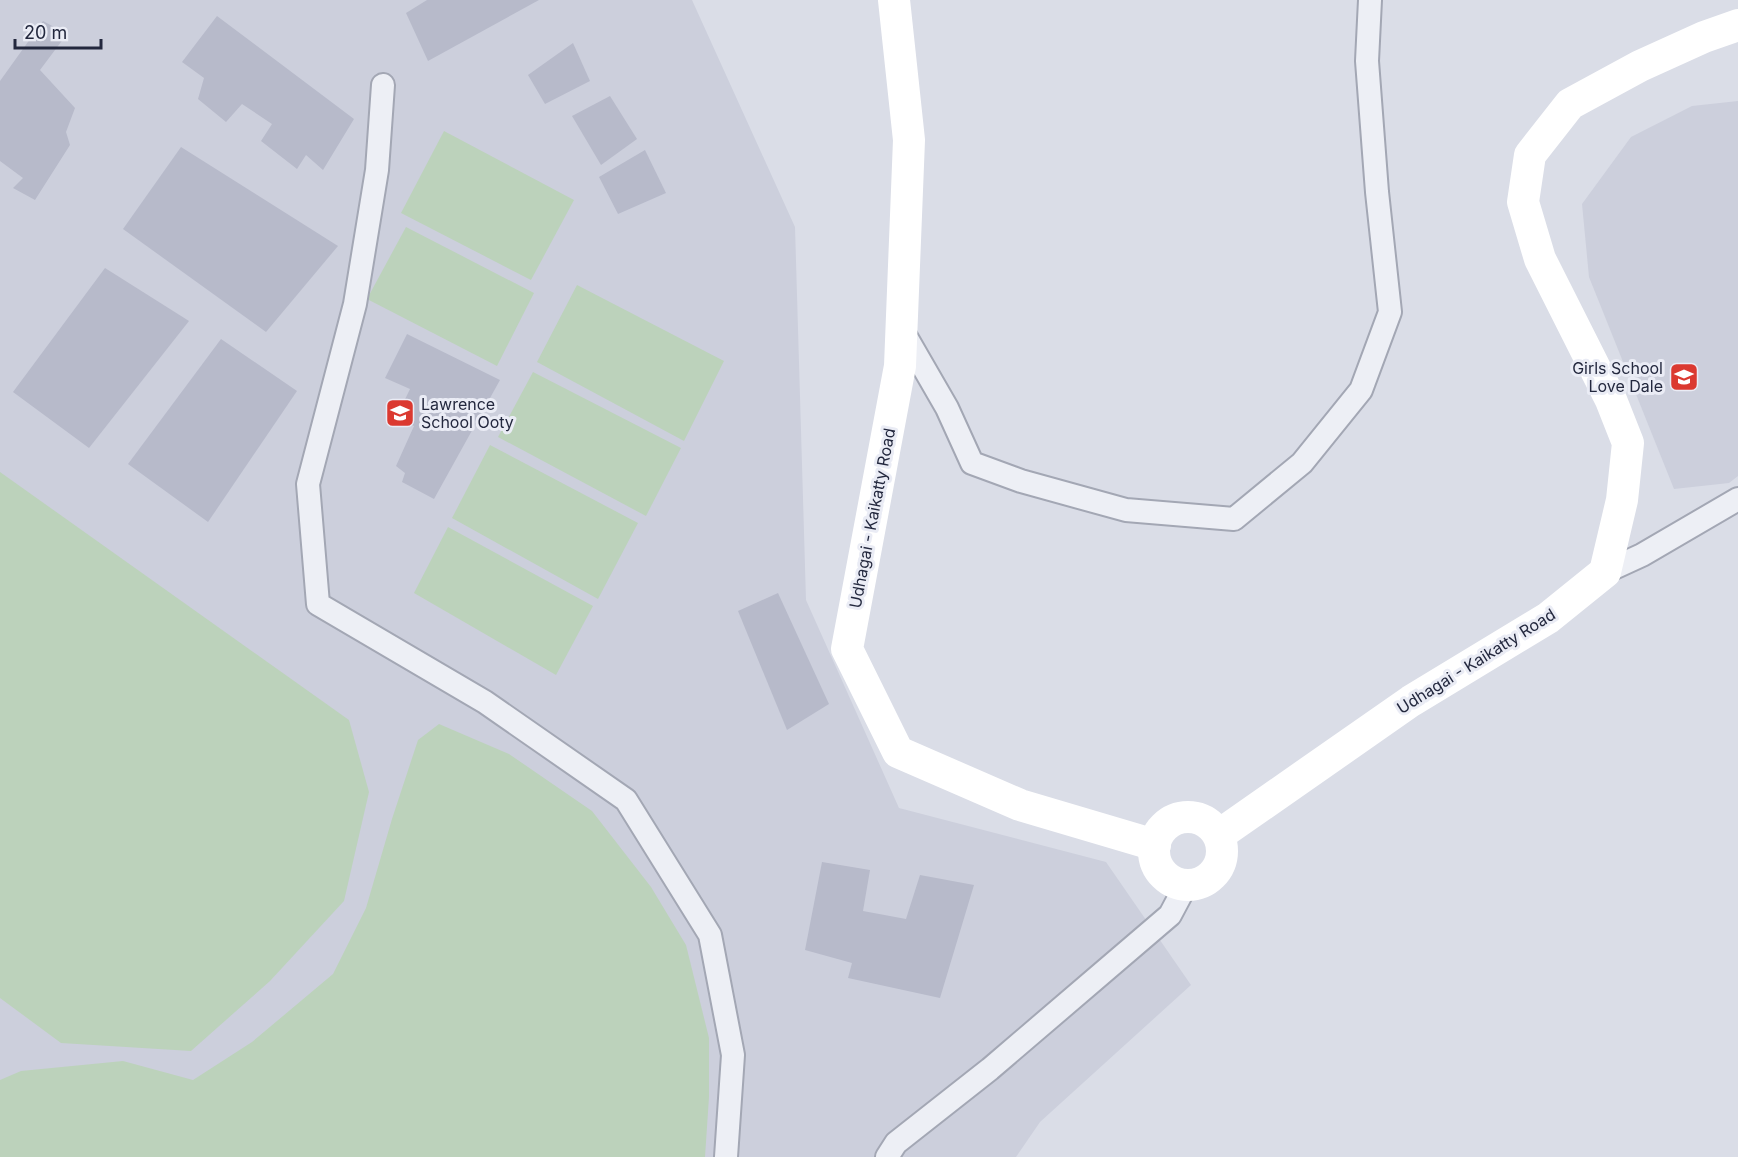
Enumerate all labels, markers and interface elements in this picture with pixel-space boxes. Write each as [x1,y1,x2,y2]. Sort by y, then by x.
scale bar [15,12,100,50]
text: 20 m [24,22,67,43]
place label: Girls School Love Dale [1572,358,1663,396]
school or university icon: Girls School Love Dale [1668,361,1700,393]
place label: Lawrence School Ooty [421,394,514,432]
school or university icon: Lawrence School Ooty [384,397,416,429]
street label: Udhagai - Kaikatty Road [845,426,899,610]
street label: Udhagai - Kaikatty Road [1393,604,1559,718]

